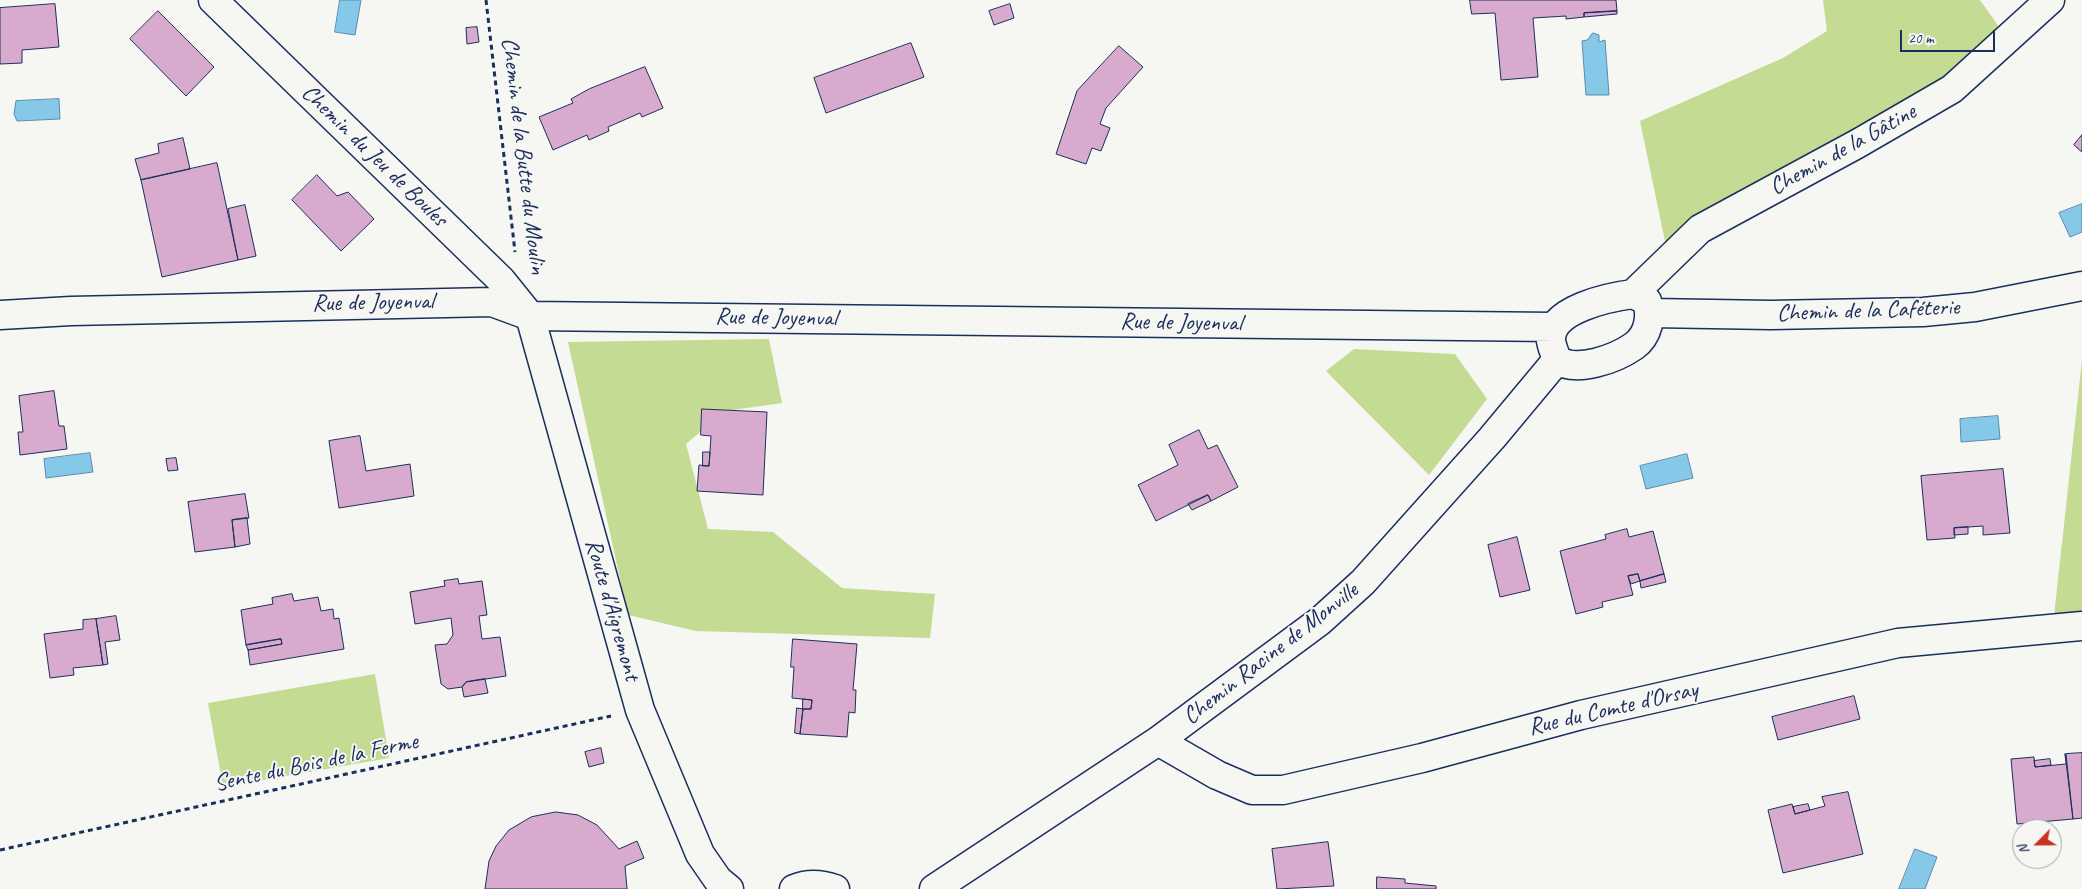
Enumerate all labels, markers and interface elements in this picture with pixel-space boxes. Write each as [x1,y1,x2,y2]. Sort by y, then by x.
scale bar [1902,20,1997,52]
text: 20 m [1908,29,1934,48]
street label: Chemin de la Butte du Moulin [494,36,552,276]
street label: Chemin du Jeu de Boules [295,79,453,233]
street label: Chemin de la Gâtine [1765,98,1921,202]
street label: Rue de Joyenval [312,288,434,318]
street label: Chemin de la Caféterie [1776,293,1960,329]
street label: Rue de Joyenval [715,303,837,333]
street label: Rue de Joyenval [1120,308,1242,338]
street label: Route d'Aigremont [578,536,646,684]
street label: Chemin Racine de Monville [1178,577,1364,731]
street label: Rue du Comte d'Orsay [1525,676,1701,742]
street label: Sente du Bois de la Ferme [212,727,420,799]
north arrow [2012,819,2062,869]
text: N [2014,842,2033,857]

